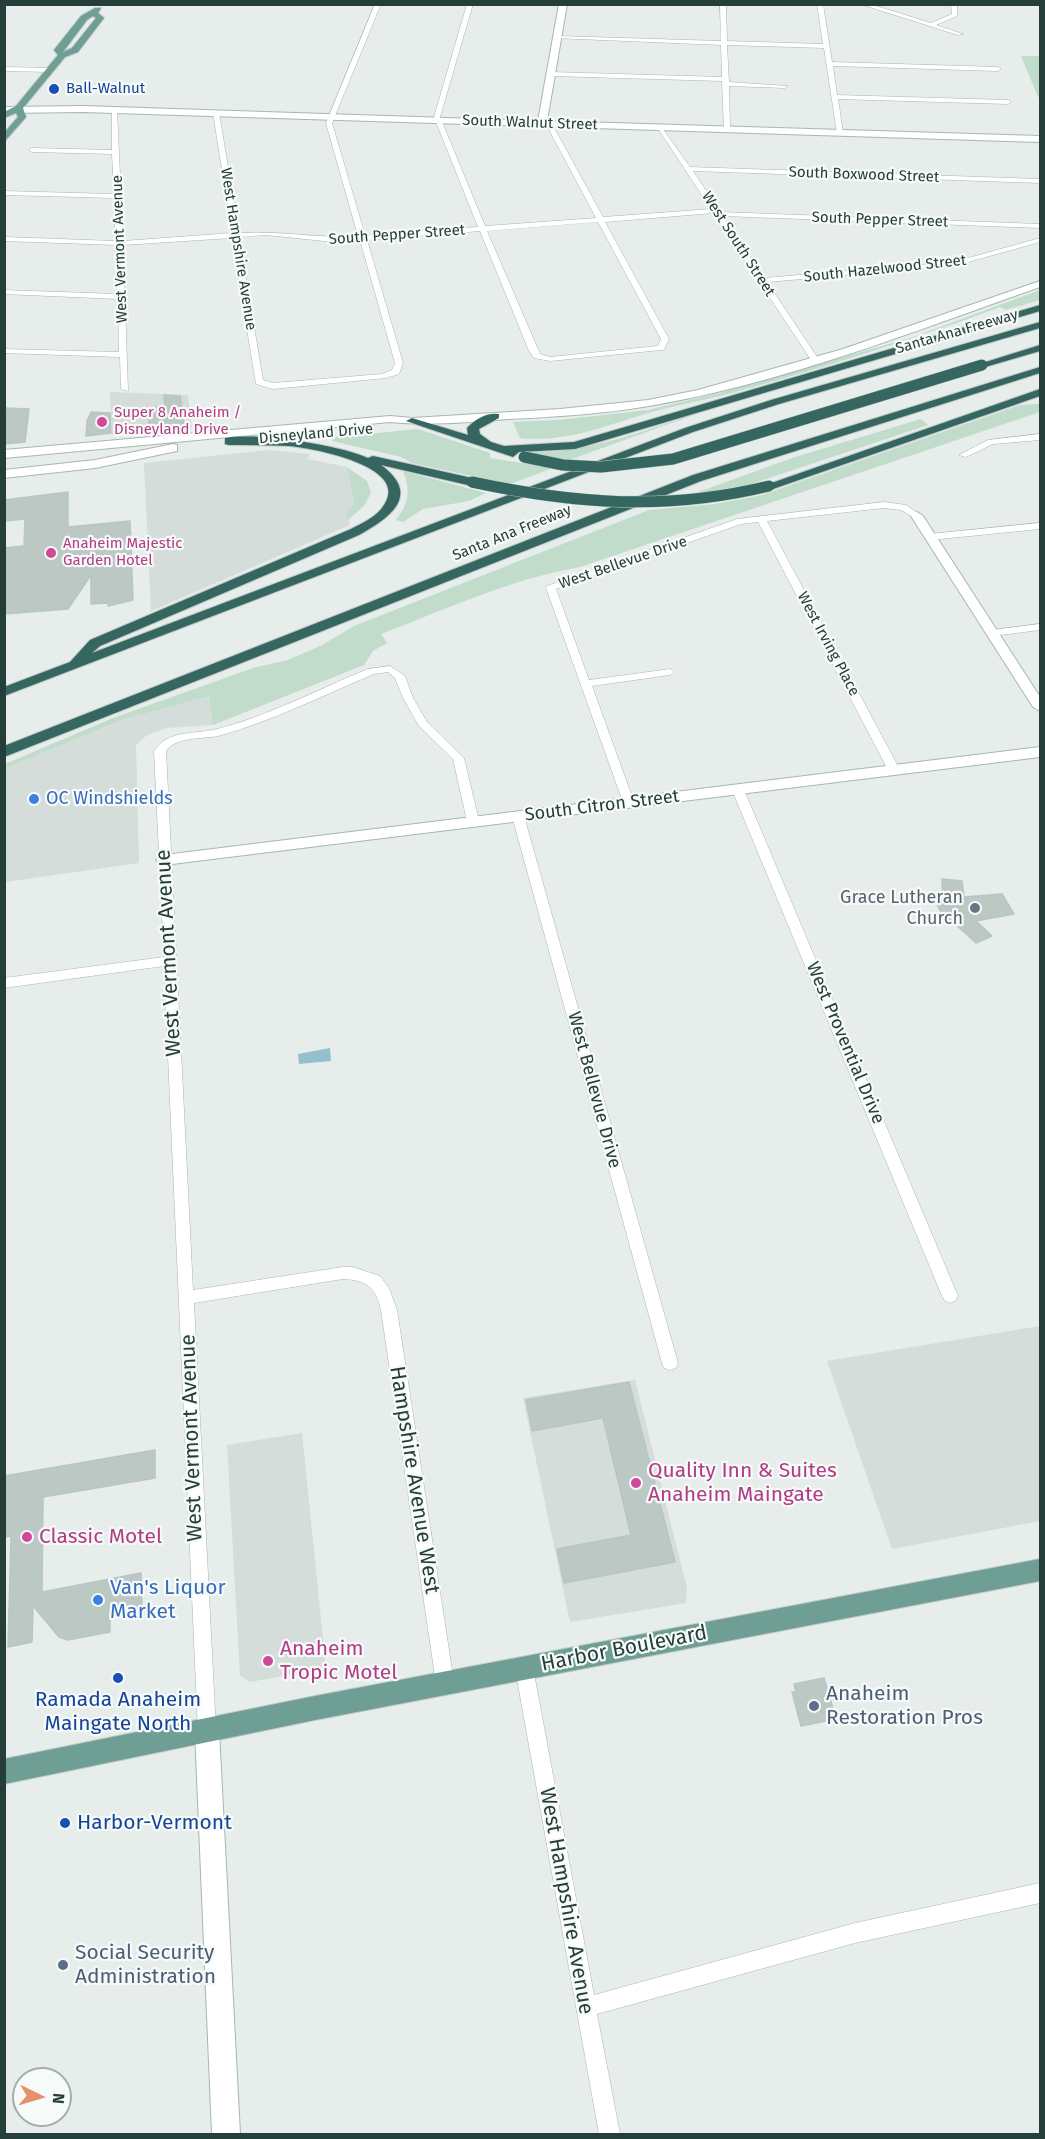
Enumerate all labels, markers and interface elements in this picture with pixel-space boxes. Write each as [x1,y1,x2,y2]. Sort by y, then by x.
place label: Ball-Walnut [66,80,145,98]
marker: Ball-Walnut [47,82,61,96]
street label: South Walnut Street [462,112,598,134]
street label: South Boxwood Street [788,163,940,187]
street label: West Hampshire Avenue [216,166,260,332]
street label: West Vermont Avenue [108,175,132,323]
street label: West South Street [697,188,779,300]
street label: South Pepper Street [811,209,949,231]
street label: South Pepper Street [328,221,466,249]
street label: South Hazelwood Street [803,252,967,286]
street label: Santa Ana Freeway [894,306,1020,358]
place label: Super 8 Anaheim / Disneyland Drive [114,404,241,439]
marker: Super 8 Anaheim / Disneyland Drive [95,415,109,429]
street label: Disneyland Drive [258,420,374,448]
street label: Santa Ana Freeway [450,501,574,565]
street label: West Bellevue Drive [557,533,689,593]
place label: Anaheim Majestic Garden Hotel [63,535,182,570]
marker: Anaheim Majestic Garden Hotel [44,546,58,560]
street label: West Irving Place [793,589,863,699]
street label: South Citron Street [524,786,680,826]
place label: OC Windshields [46,788,173,810]
marker: OC Windshields [27,792,41,806]
street label: West Vermont Avenue [151,849,187,1057]
place label: Grace Lutheran Church [840,887,963,930]
marker: Grace Lutheran Church [968,901,982,915]
street label: West Provential Drive [801,959,889,1127]
street label: West Bellevue Drive [563,1009,625,1171]
street label: West Vermont Avenue [176,1334,208,1542]
street label: Hampshire Avenue West [384,1364,444,1596]
place label: Quality Inn & Suites Anaheim Maingate [648,1458,837,1508]
marker: Quality Inn & Suites Anaheim Maingate [629,1476,643,1490]
place label: Classic Motel [39,1524,162,1550]
marker: Classic Motel [20,1530,34,1544]
place label: Van's Liquor Market [110,1575,226,1625]
marker: Van's Liquor Market [91,1593,105,1607]
street label: Harbor Boulevard [539,1621,709,1677]
place label: Anaheim Tropic Motel [280,1636,397,1686]
marker: Anaheim Tropic Motel [261,1654,275,1668]
marker: Ramada Anaheim Maingate North [111,1671,125,1685]
place label: Anaheim Restoration Pros [826,1681,983,1731]
place label: Ramada Anaheim Maingate North [35,1687,201,1737]
marker: Anaheim Restoration Pros [807,1699,821,1713]
street label: West Hampshire Avenue [534,1786,598,2016]
place label: Harbor-Vermont [77,1810,232,1836]
marker: Harbor-Vermont [58,1816,72,1830]
place label: Social Security Administration [75,1940,216,1990]
marker: Social Security Administration [56,1958,70,1972]
north arrow [12,2067,72,2127]
text: N [49,2092,68,2105]

